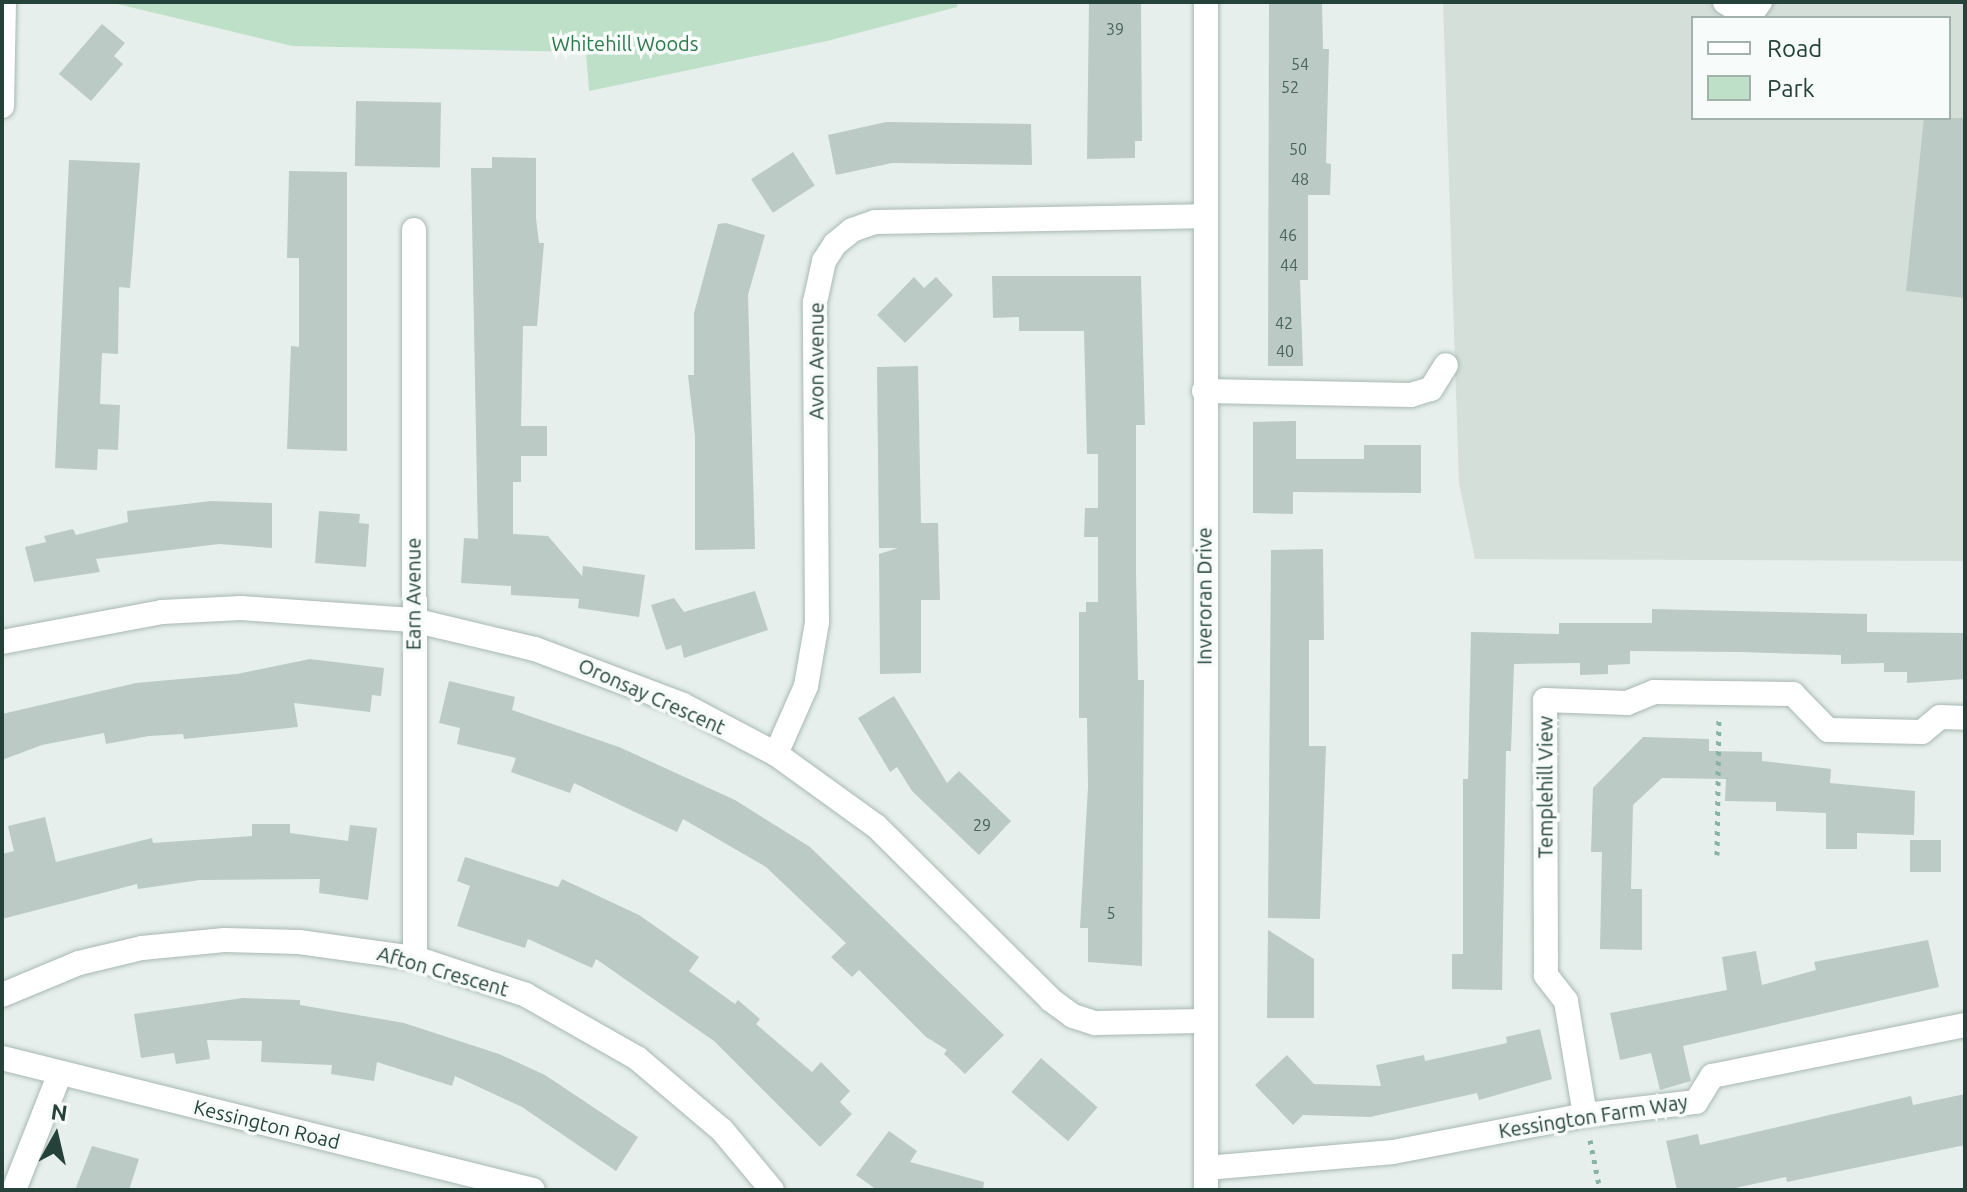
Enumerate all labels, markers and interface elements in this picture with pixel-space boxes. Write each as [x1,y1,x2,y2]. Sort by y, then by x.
legend [1691,16,1951,120]
house number: 39 [1106,19,1124,39]
park label: Whitehill Woods [552,31,698,55]
text: Road [1767,35,1822,62]
house number: 54 [1291,54,1309,74]
text: Park [1767,75,1815,102]
house number: 52 [1281,77,1299,97]
house number: 50 [1289,139,1307,159]
house number: 48 [1291,169,1309,189]
house number: 46 [1279,225,1297,245]
house number: 44 [1280,255,1298,275]
street label: Avon Avenue [804,302,828,420]
house number: 42 [1275,313,1293,333]
house number: 40 [1276,341,1294,361]
street label: Inveroran Drive [1192,527,1216,665]
street label: Earn Avenue [401,538,425,650]
street label: Oronsay Crescent [575,653,729,739]
street label: Templehill View [1533,716,1557,858]
house number: 29 [973,815,991,835]
house number: 5 [1106,903,1116,923]
street label: Afton Crescent [375,941,511,1001]
street label: Kessington Farm Way [1497,1089,1689,1143]
street label: Kessington Road [191,1094,343,1154]
north arrow [16,1096,96,1176]
text: N [50,1098,69,1125]

